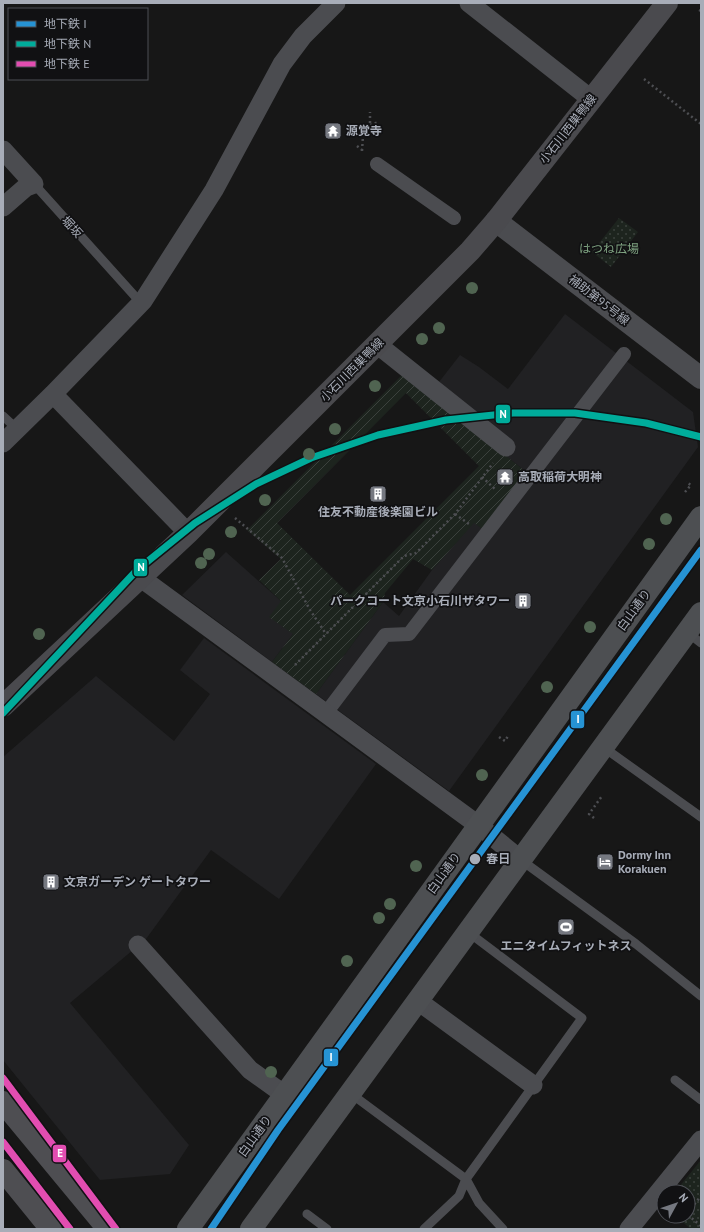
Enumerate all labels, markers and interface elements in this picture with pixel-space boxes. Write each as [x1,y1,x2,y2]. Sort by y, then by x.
legend [8,8,148,80]
text: 地下鉄 I [44,16,87,31]
text: 地下鉄 N [44,36,91,51]
text: 地下鉄 E [44,56,90,71]
street label: 小石川西巣鴨線 [536,91,599,166]
temple icon: 源覚寺 [323,121,343,141]
place label: 源覚寺 [346,123,382,138]
street label: 堀坂 [59,213,86,241]
park label: はつね広場 [579,241,639,256]
street label: 補助第95号線 [566,271,633,328]
street label: 小石川西巣鴨線 [317,335,387,405]
line badge: N [495,404,511,424]
text: N [499,407,507,421]
temple icon: 高取稲荷大明神 [495,467,515,487]
place label: 高取稲荷大明神 [518,469,602,484]
building icon: 住友不動産後楽園ビル [368,484,388,504]
place label: 住友不動産後楽園ビル [318,504,438,519]
line badge: N [133,558,148,577]
text: N [137,560,145,574]
street label: 白山通り [613,586,654,634]
building icon: パークコート文京小石川ザタワー [513,591,533,611]
place label: パークコート文京小石川ザタワー [330,593,510,608]
line badge: I [570,710,585,729]
text: I [576,712,580,726]
place label: Dormy Inn Korakuen [618,847,671,876]
street label: 白山通り [423,849,464,897]
place label: 春日 [486,851,510,866]
marker: 春日 [468,852,482,866]
hotel icon: Dormy Inn Korakuen [595,852,615,872]
building icon: 文京ガーデン ゲートタワー [41,872,61,892]
place label: 文京ガーデン ゲートタワー [64,874,211,889]
sports icon: エニタイムフィットネス [556,917,576,937]
place label: エニタイムフィットネス [501,938,631,953]
line badge: I [323,1048,339,1067]
text: I [329,1050,333,1064]
street label: 白山通り [234,1112,275,1160]
line badge: E [52,1144,67,1163]
text: E [57,1146,63,1160]
north arrow [656,1184,696,1224]
text: N [676,1190,691,1205]

